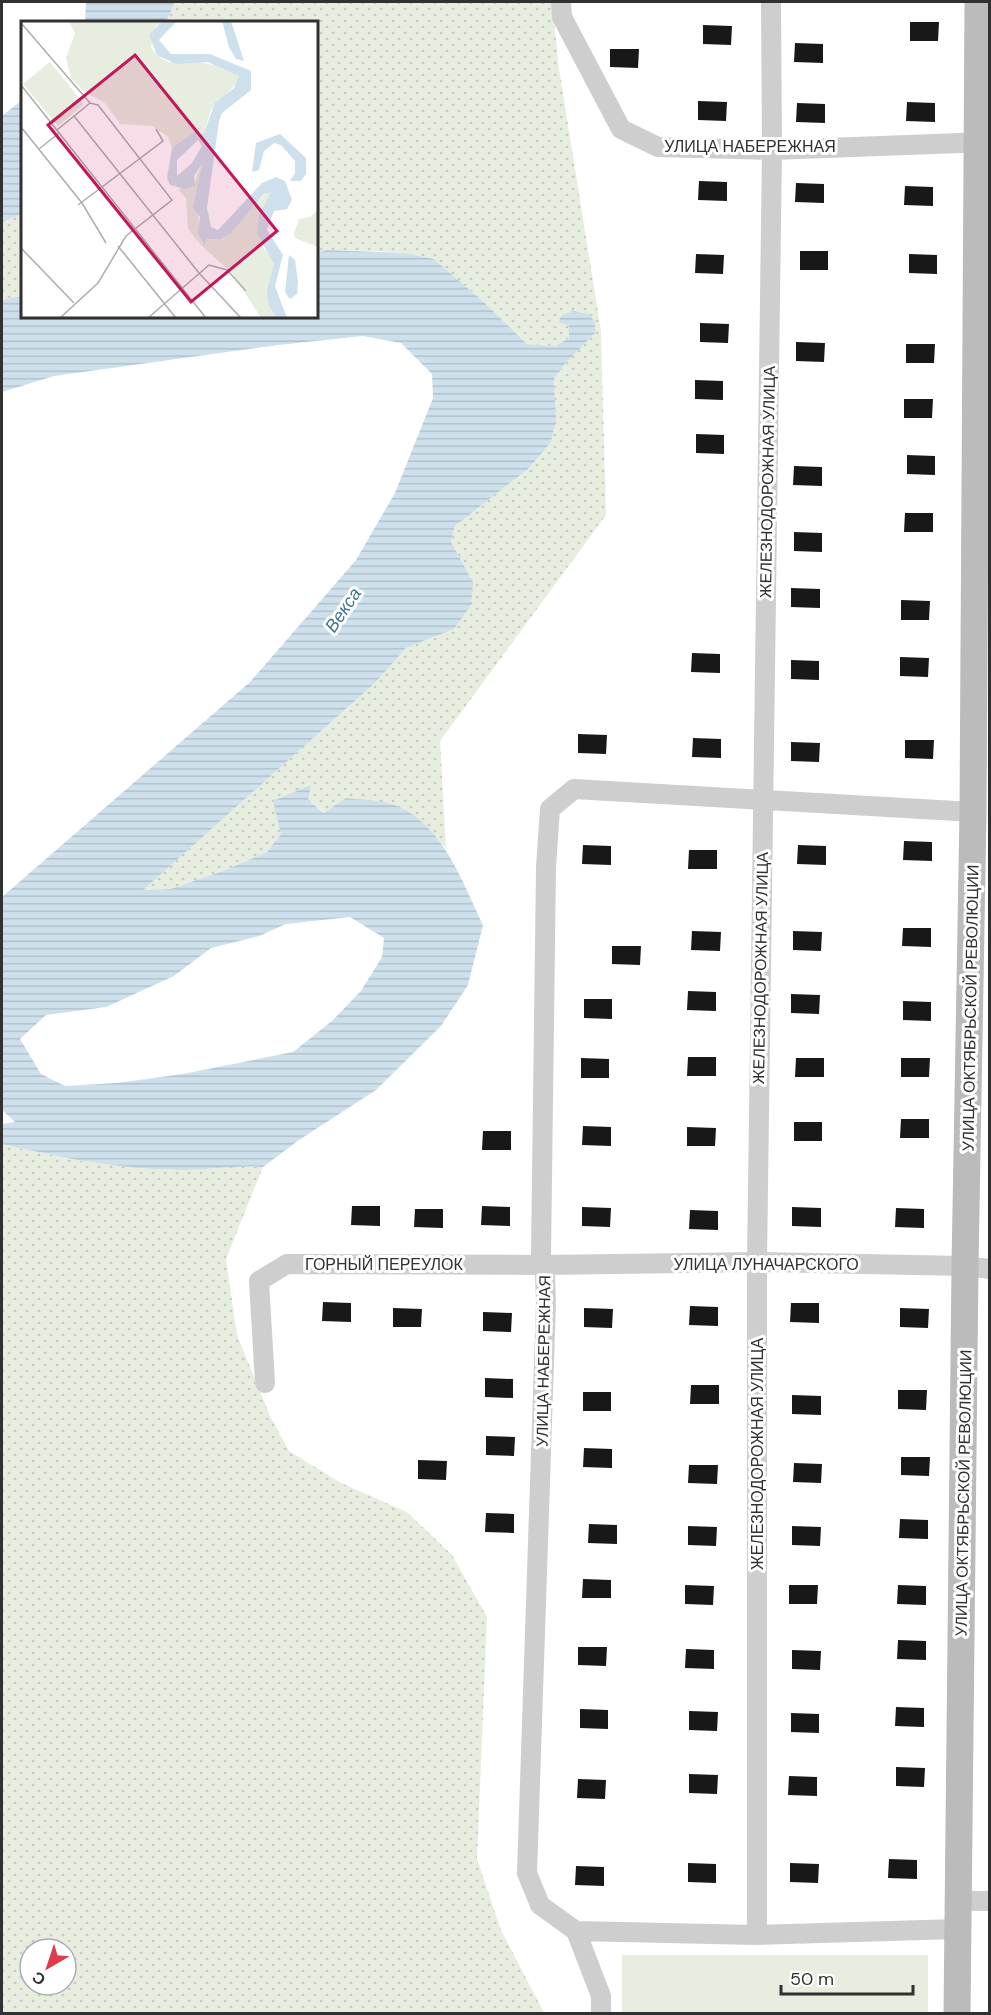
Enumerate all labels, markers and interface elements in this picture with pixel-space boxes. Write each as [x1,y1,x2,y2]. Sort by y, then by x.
inset map [21,21,318,318]
street label: УЛИЦА НАБЕРЕЖНАЯ [664,136,836,157]
street label: ЖЕЛЕЗНОДОРОЖНАЯ УЛИЦА [755,365,780,598]
water label: Векса [319,583,367,637]
street label: ЖЕЛЕЗНОДОРОЖНАЯ УЛИЦА [748,851,773,1084]
street label: УЛИЦА ОКТЯБРЬСКОЙ РЕВОЛЮЦИИ [958,865,983,1151]
street label: ГОРНЫЙ ПЕРЕУЛОК [305,1254,464,1275]
street label: УЛИЦА ЛУНАЧАРСКОГО [673,1254,859,1275]
street label: УЛИЦА НАБЕРЕЖНАЯ [532,1275,555,1447]
street label: ЖЕЛЕЗНОДОРОЖНАЯ УЛИЦА [747,1338,768,1570]
street label: УЛИЦА ОКТЯБРЬСКОЙ РЕВОЛЮЦИИ [951,1350,976,1636]
north arrow [18,1937,78,1997]
scale bar [781,1958,913,1996]
text: С [27,1966,50,1990]
text: 50 m [790,1967,834,1991]

